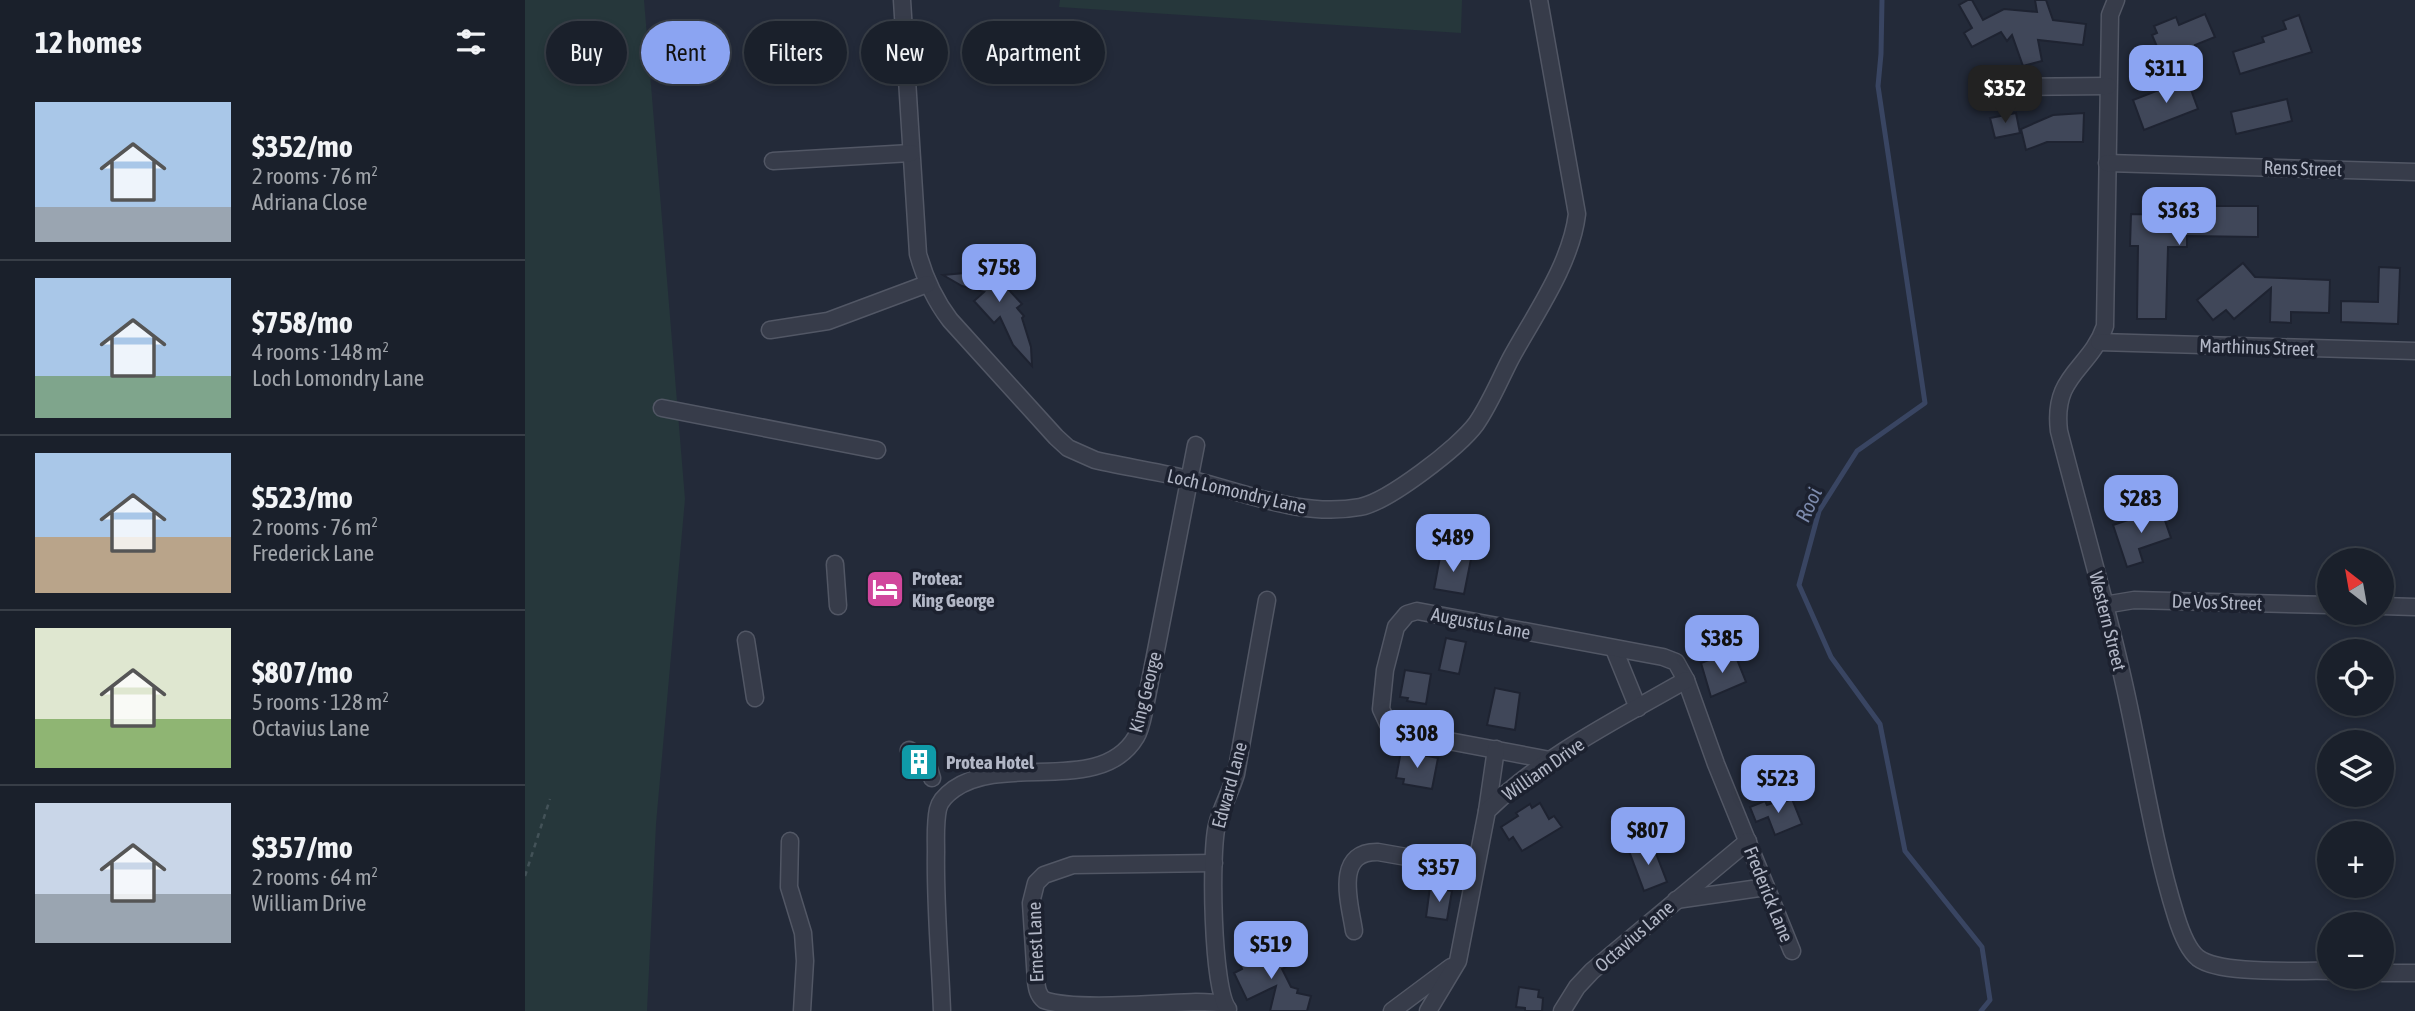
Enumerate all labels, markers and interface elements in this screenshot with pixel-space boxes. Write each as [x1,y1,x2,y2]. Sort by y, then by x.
chip: Buy [546,21,627,84]
chip: Rent [641,21,730,84]
chip: Filters [744,21,847,84]
chip: New [861,21,948,84]
chip: Apartment [962,21,1105,84]
icon: filters [452,23,490,61]
text: 12 homes [35,25,142,59]
pin: $311 [2125,46,2207,105]
text: $311 [2145,55,2187,81]
pin: $352 [1964,66,2046,125]
text: $352 [1984,75,2026,101]
text: $352/mo [252,129,353,163]
icon: home [91,130,175,214]
street label: Rens Street [2263,156,2343,180]
text: 2 rooms · 76 m² [252,163,378,189]
pin: $363 [2138,188,2220,247]
text: Adriana Close [252,189,368,215]
text: $363 [2158,197,2200,223]
pin: $758 [958,244,1040,304]
text: $758 [978,254,1020,280]
text: $758/mo [252,305,353,339]
icon: home [91,306,175,390]
street label: Marthinus Street [2199,334,2315,360]
text: 4 rooms · 148 m² [252,339,389,365]
text: Loch Lomondry Lane [252,365,424,391]
street label: Loch Lomondry Lane [1165,464,1309,518]
pin: $283 [2100,476,2182,535]
text: $523/mo [252,480,353,514]
icon: home [91,481,175,565]
water label: Rooi [1790,484,1826,525]
text: $283 [2120,485,2162,511]
text: 2 rooms · 76 m² [252,514,378,540]
pin: $489 [1412,514,1494,574]
text: $489 [1432,524,1474,550]
text: Frederick Lane [252,540,374,566]
north arrow [2317,548,2394,625]
map controls [2317,548,2394,989]
place label: Protea: King George [912,567,995,611]
hotel icon: Protea: King George [864,568,906,610]
street label: Western Street [2085,569,2131,673]
street label: De Vos Street [2171,589,2263,615]
street label: Augustus Lane [1430,603,1532,643]
pin: $385 [1681,616,1763,675]
text: $385 [1701,625,1743,651]
button: locate [2317,639,2394,716]
street label: King George [1124,649,1166,735]
text: $807/mo [252,655,353,689]
icon: home [91,656,175,740]
text: 5 rooms · 128 m² [252,689,389,715]
pin: $308 [1376,710,1458,770]
text: Octavius Lane [252,715,370,741]
text: $308 [1396,720,1438,746]
button: layers [2317,730,2394,807]
street label: William Drive [1498,733,1588,805]
street label: Edward Lane [1207,739,1251,831]
building icon: Protea Hotel [898,741,940,783]
place label: Protea Hotel [946,751,1035,773]
pin: $523 [1737,756,1819,815]
text: $523 [1757,765,1799,791]
pin: $807 [1607,808,1689,867]
text: $807 [1627,817,1669,843]
button: + [2317,821,2394,898]
text: $357/mo [252,830,353,864]
icon: home [91,831,175,915]
street label: Frederick Lane [1740,843,1798,945]
pin: $357 [1398,844,1480,904]
text: $357 [1418,854,1460,880]
text: 2 rooms · 64 m² [252,864,378,890]
text: William Drive [252,890,367,916]
street label: Octavius Lane [1590,896,1678,976]
street label: Ernest Lane [1023,901,1047,983]
button: − [2317,912,2394,989]
pin: $519 [1230,922,1312,981]
text: $519 [1250,931,1292,957]

